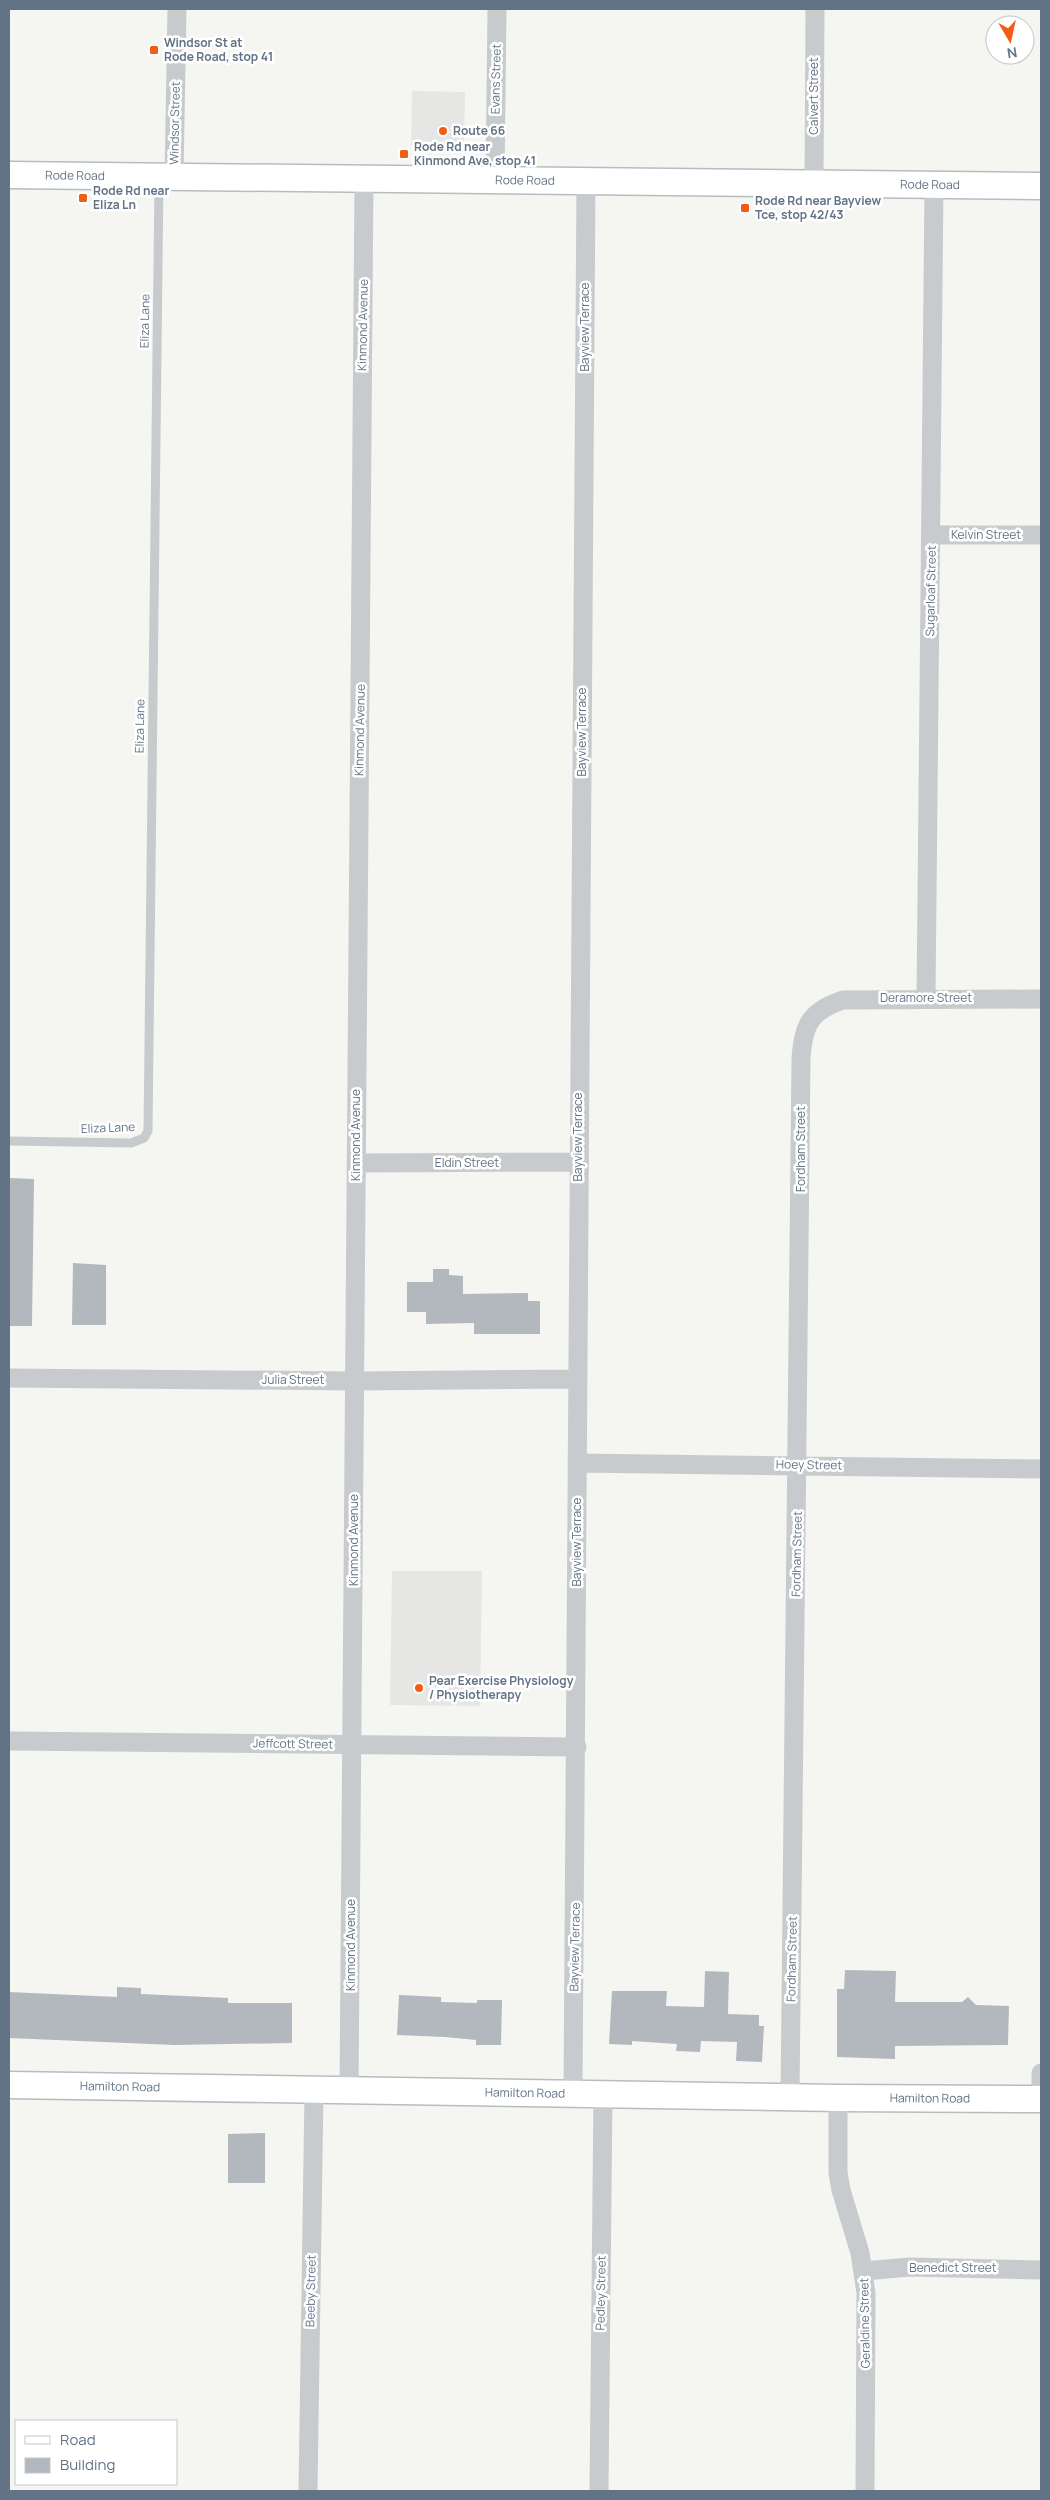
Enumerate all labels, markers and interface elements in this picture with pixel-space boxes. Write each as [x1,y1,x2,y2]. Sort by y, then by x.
north arrow [985,15,1035,65]
place label: Windsor St at Rode Road, stop 41 [164,34,273,65]
text: N [1006,43,1019,64]
marker: Windsor St at Rode Road, stop 41 [148,44,160,56]
street label: Evans Street [486,44,505,114]
street label: Calvert Street [805,57,822,135]
street label: Windsor Street [165,81,184,165]
place label: Route 66 [453,122,505,139]
marker: Route 66 [437,125,449,137]
place label: Rode Rd near Kinmond Ave, stop 41 [414,138,536,169]
marker: Rode Rd near Kinmond Ave, stop 41 [398,148,410,160]
street label: Rode Road [45,166,105,184]
street label: Rode Road [495,171,555,189]
street label: Rode Road [900,175,960,193]
place label: Rode Rd near Eliza Ln [93,182,170,213]
marker: Rode Rd near Eliza Ln [77,192,89,204]
place label: Rode Rd near Bayview Tce, stop 42/43 [755,192,882,223]
marker: Rode Rd near Bayview Tce, stop 42/43 [739,202,751,214]
street label: Kinmond Avenue [353,279,372,371]
street label: Bayview Terrace [576,282,593,372]
street label: Eliza Lane [136,294,153,348]
street label: Kelvin Street [951,526,1021,543]
street label: Sugarloaf Street [921,545,940,637]
street label: Kinmond Avenue [350,684,369,776]
street label: Bayview Terrace [573,687,590,777]
street label: Eliza Lane [131,699,148,753]
street label: Deramore Street [880,989,972,1006]
street label: Kinmond Avenue [347,1089,364,1181]
street label: Bayview Terrace [569,1092,586,1182]
street label: Fordham Street [792,1106,809,1192]
street label: Eliza Lane [80,1118,135,1137]
street label: Eldin Street [435,1154,499,1171]
street label: Julia Street [262,1371,324,1388]
street label: Hoey Street [776,1455,842,1474]
street label: Kinmond Avenue [345,1494,362,1586]
street label: Bayview Terrace [568,1497,585,1587]
street label: Fordham Street [787,1511,806,1597]
place label: Pear Exercise Physiology / Physiotherapy [429,1672,574,1703]
marker: Pear Exercise Physiology / Physiotherapy [413,1682,425,1694]
street label: Jeffcott Street [253,1734,334,1753]
street label: Kinmond Avenue [342,1899,359,1991]
street label: Bayview Terrace [565,1902,584,1992]
street label: Fordham Street [782,1916,801,2002]
street label: Hamilton Road [80,2077,160,2095]
street label: Hamilton Road [485,2083,565,2102]
street label: Hamilton Road [890,2089,970,2107]
street label: Beeby Street [301,2255,320,2327]
street label: Pedley Street [591,2255,610,2331]
street label: Benedict Street [909,2259,997,2276]
street label: Geraldine Street [855,2277,874,2368]
legend [15,2420,178,2485]
text: Road [60,2429,96,2450]
text: Building [60,2454,115,2475]

